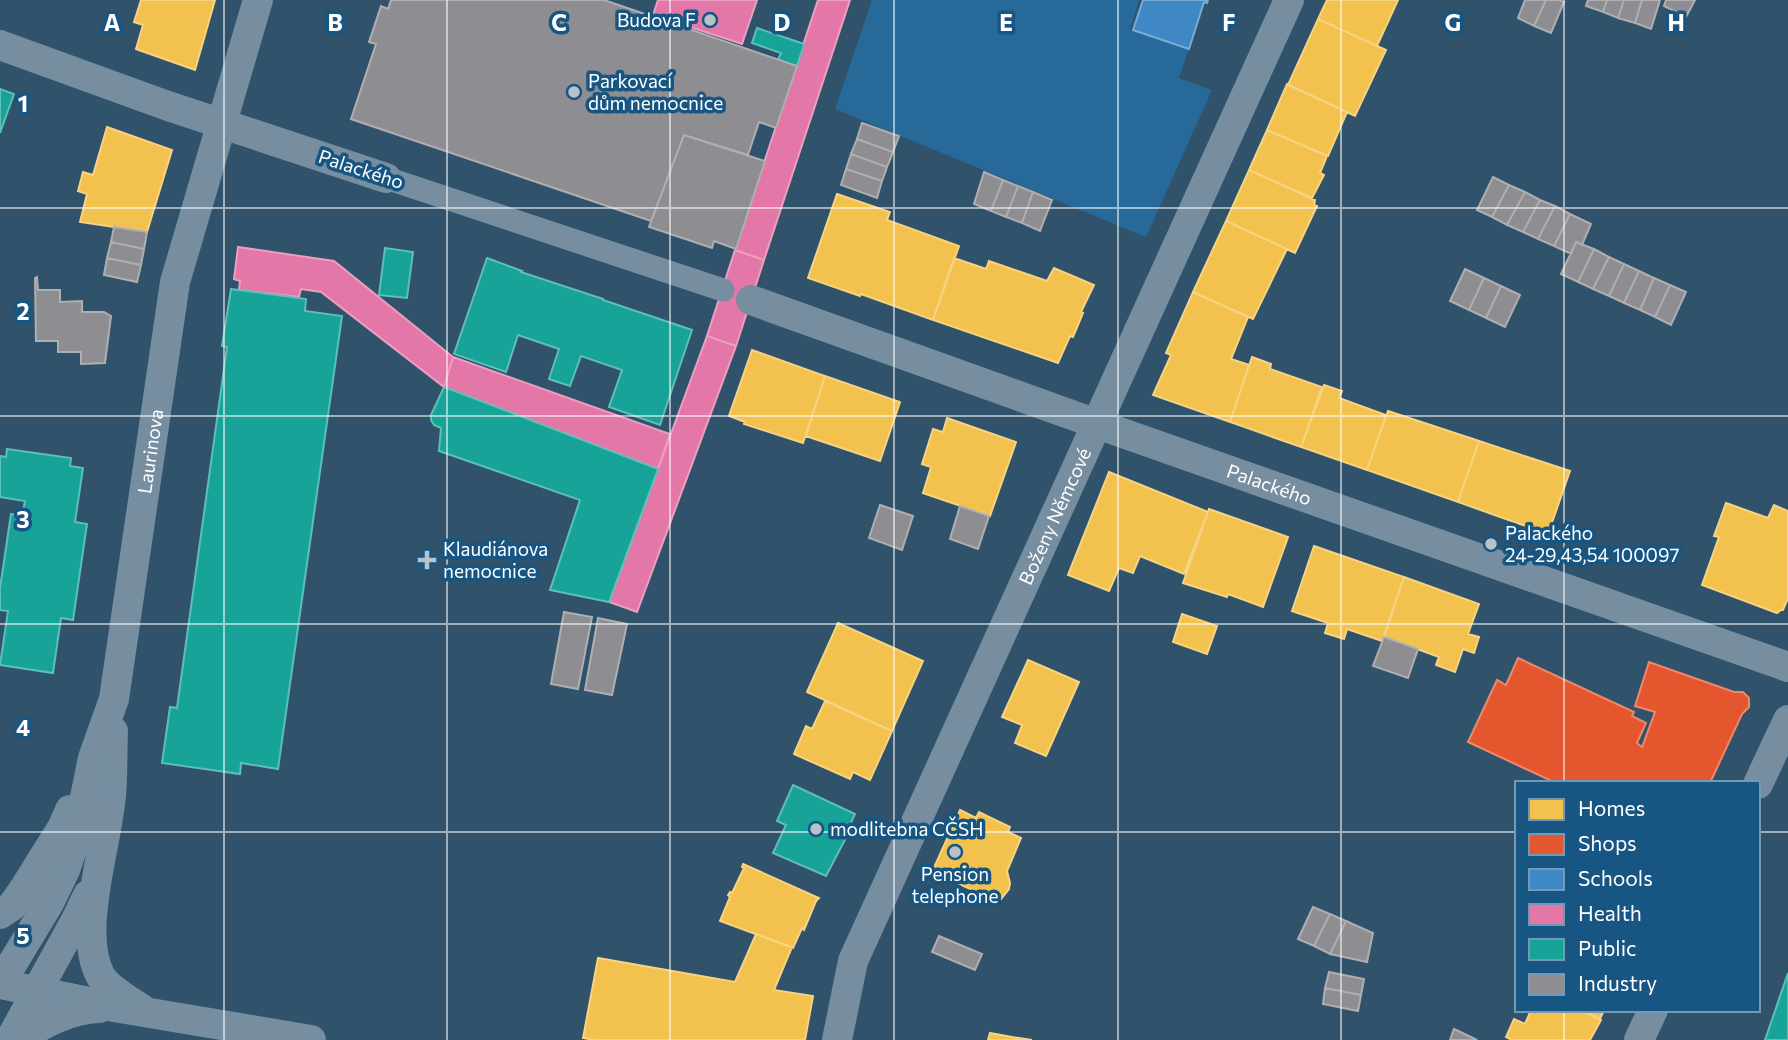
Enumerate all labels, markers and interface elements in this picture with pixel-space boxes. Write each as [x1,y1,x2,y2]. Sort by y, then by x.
text: A [104,8,121,36]
text: B [327,8,343,36]
text: C [551,8,567,36]
place label: Budova F [617,8,696,31]
text: D [774,8,791,36]
text: E [999,8,1013,36]
text: F [1222,8,1236,36]
text: G [1445,8,1461,36]
text: H [1667,8,1685,36]
marker: Budova F [702,12,718,28]
place label: Parkovací dům nemocnice [588,69,723,114]
marker: Parkovací dům nemocnice [566,84,582,100]
text: 1 [18,89,28,117]
street label: Palackého [316,144,407,193]
text: 2 [16,297,30,325]
street label: Laurinova [132,407,167,495]
street label: Boženy Němcové [1013,444,1095,588]
street label: Palackého [1224,459,1315,510]
text: 3 [16,505,30,533]
place label: Palackého 24-29,43,54 100097 [1505,521,1679,566]
marker: Palackého 24-29,43,54 100097 [1483,536,1499,552]
place label: Klaudiánova nemocnice [443,537,548,582]
marker: Klaudiánova nemocnice [417,550,437,570]
text: 4 [16,713,30,741]
legend [1515,781,1760,1012]
text: Homes [1578,795,1645,820]
place label: modlitebna CČSH [830,816,983,840]
marker: modlitebna CČSH [808,821,824,837]
text: Shops [1578,830,1637,855]
marker: Pension telephone [947,844,963,860]
place label: Pension telephone [912,862,998,907]
text: Schools [1578,865,1653,890]
text: Health [1578,900,1642,925]
text: 5 [16,921,30,949]
text: Public [1578,935,1636,960]
text: Industry [1578,970,1657,995]

